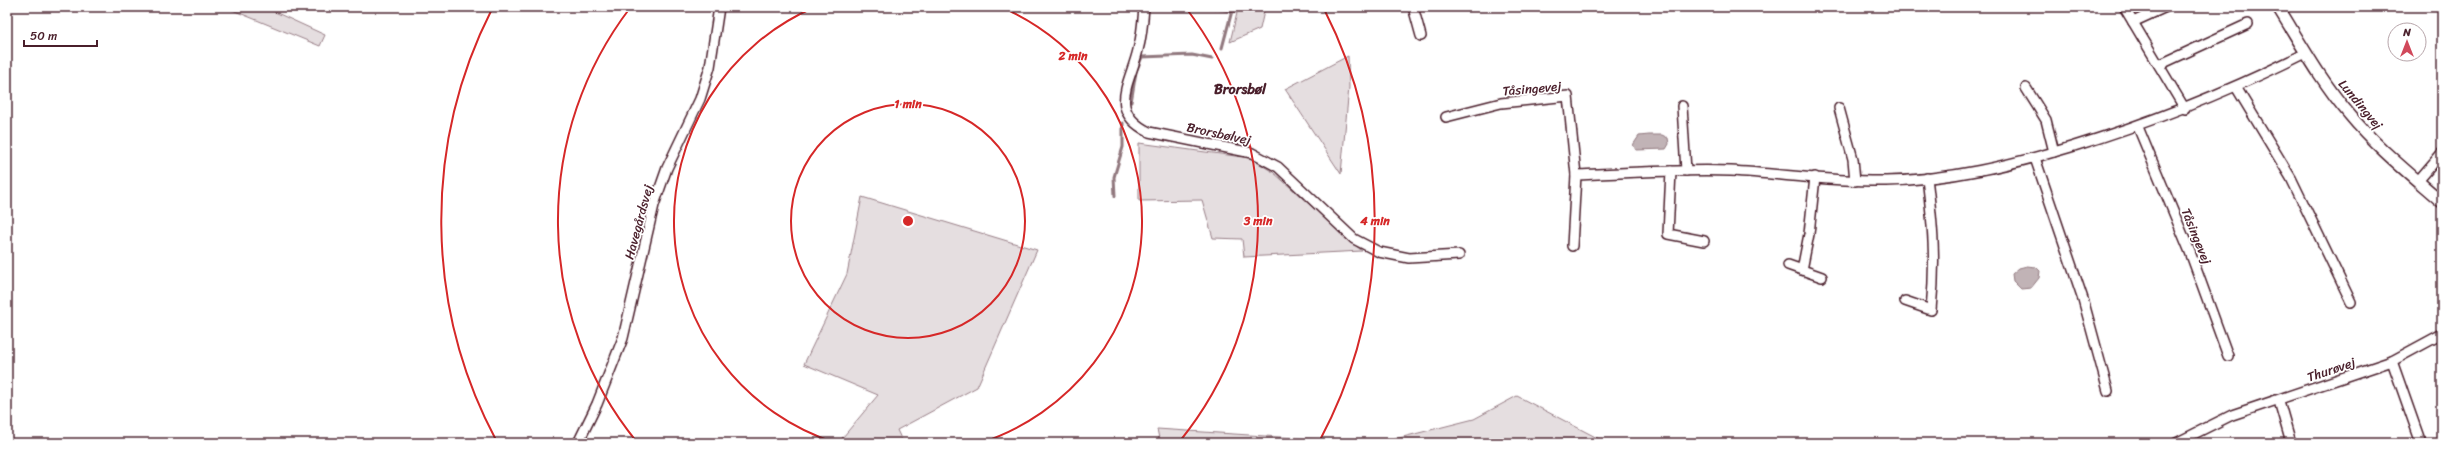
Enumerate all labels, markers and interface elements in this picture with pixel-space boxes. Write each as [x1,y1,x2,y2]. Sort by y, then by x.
scale bar [24,22,97,48]
north arrow [2387,22,2427,62]
text: N [2402,23,2411,42]
text: 50 m [30,25,57,47]
text: 2 min [1057,45,1088,67]
street label: Tåsingevej [1502,74,1563,103]
street label: Lundingvej [2332,74,2390,136]
district label: Brorsbøl [1214,77,1267,102]
text: 1 min [894,93,922,115]
street label: Brorsbølvej [1185,115,1254,152]
street label: Havegårdsvej [617,181,660,262]
street label: Tåsingevej [2175,205,2219,269]
text: 3 min [1243,210,1273,232]
text: 4 min [1359,210,1390,232]
centre of rings [901,214,915,228]
street label: Thurøvej [2304,350,2359,388]

